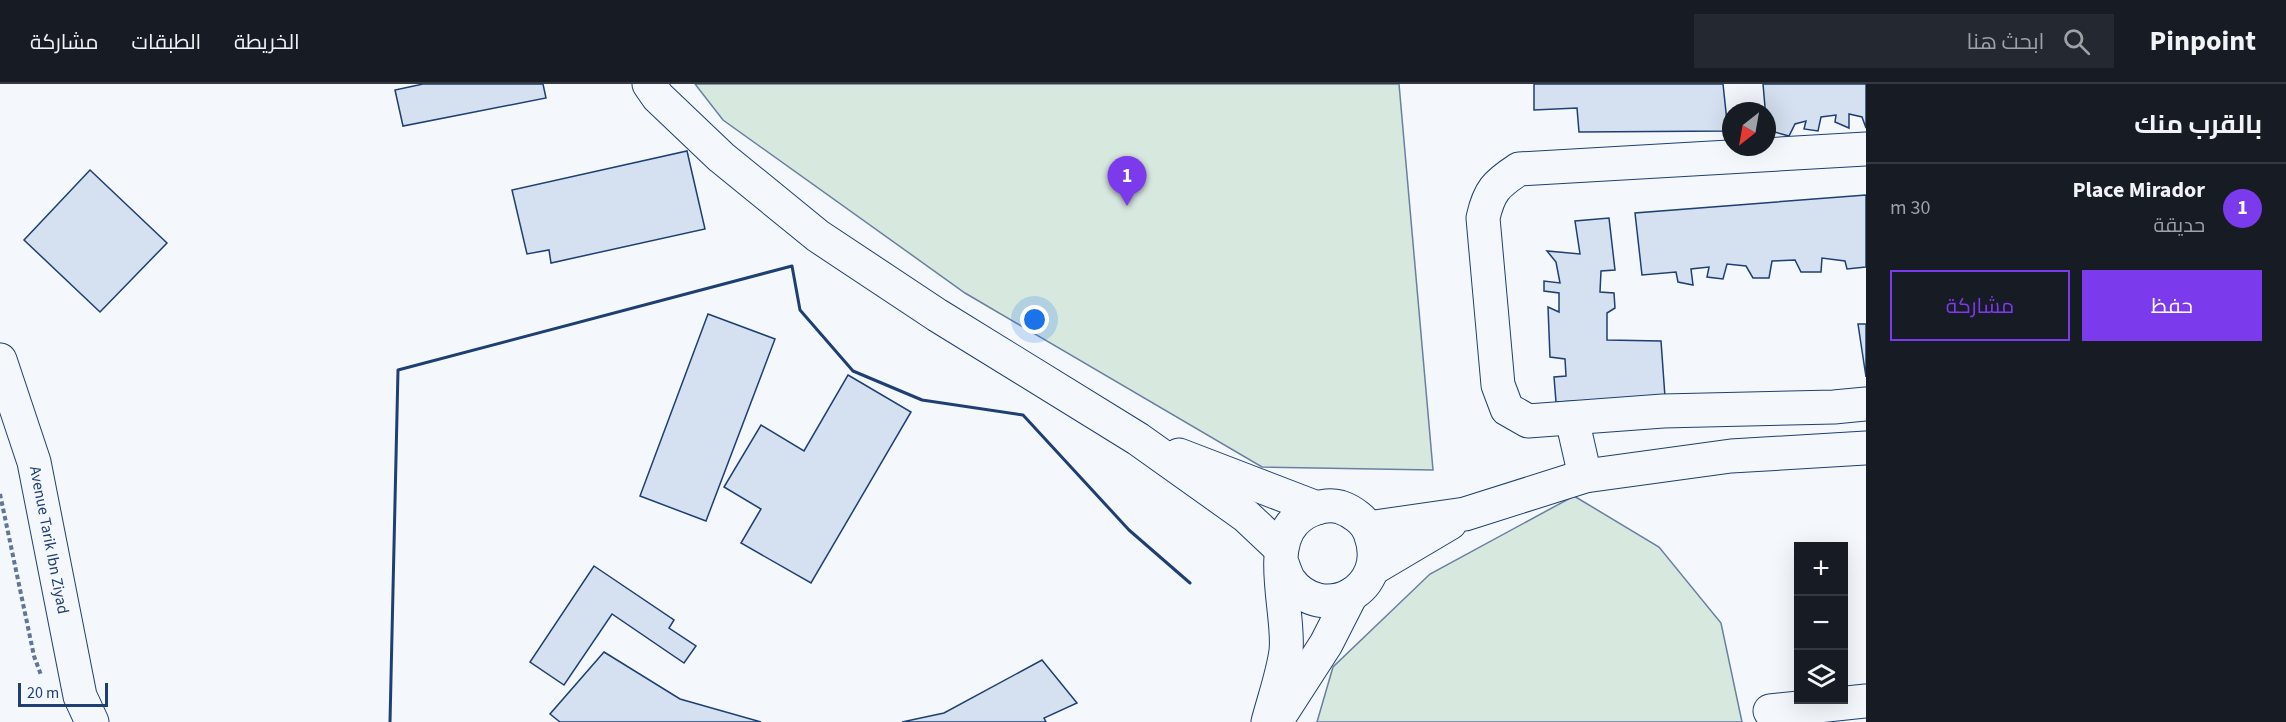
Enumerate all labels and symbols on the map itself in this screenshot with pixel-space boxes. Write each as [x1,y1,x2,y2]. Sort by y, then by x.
north arrow [1722,102,1776,156]
pin: 1 [1108,156,1146,206]
your location [1020,305,1049,334]
street label: Avenue Tarik Ibn Ziyad [24,464,74,616]
scale bar [18,680,108,708]

